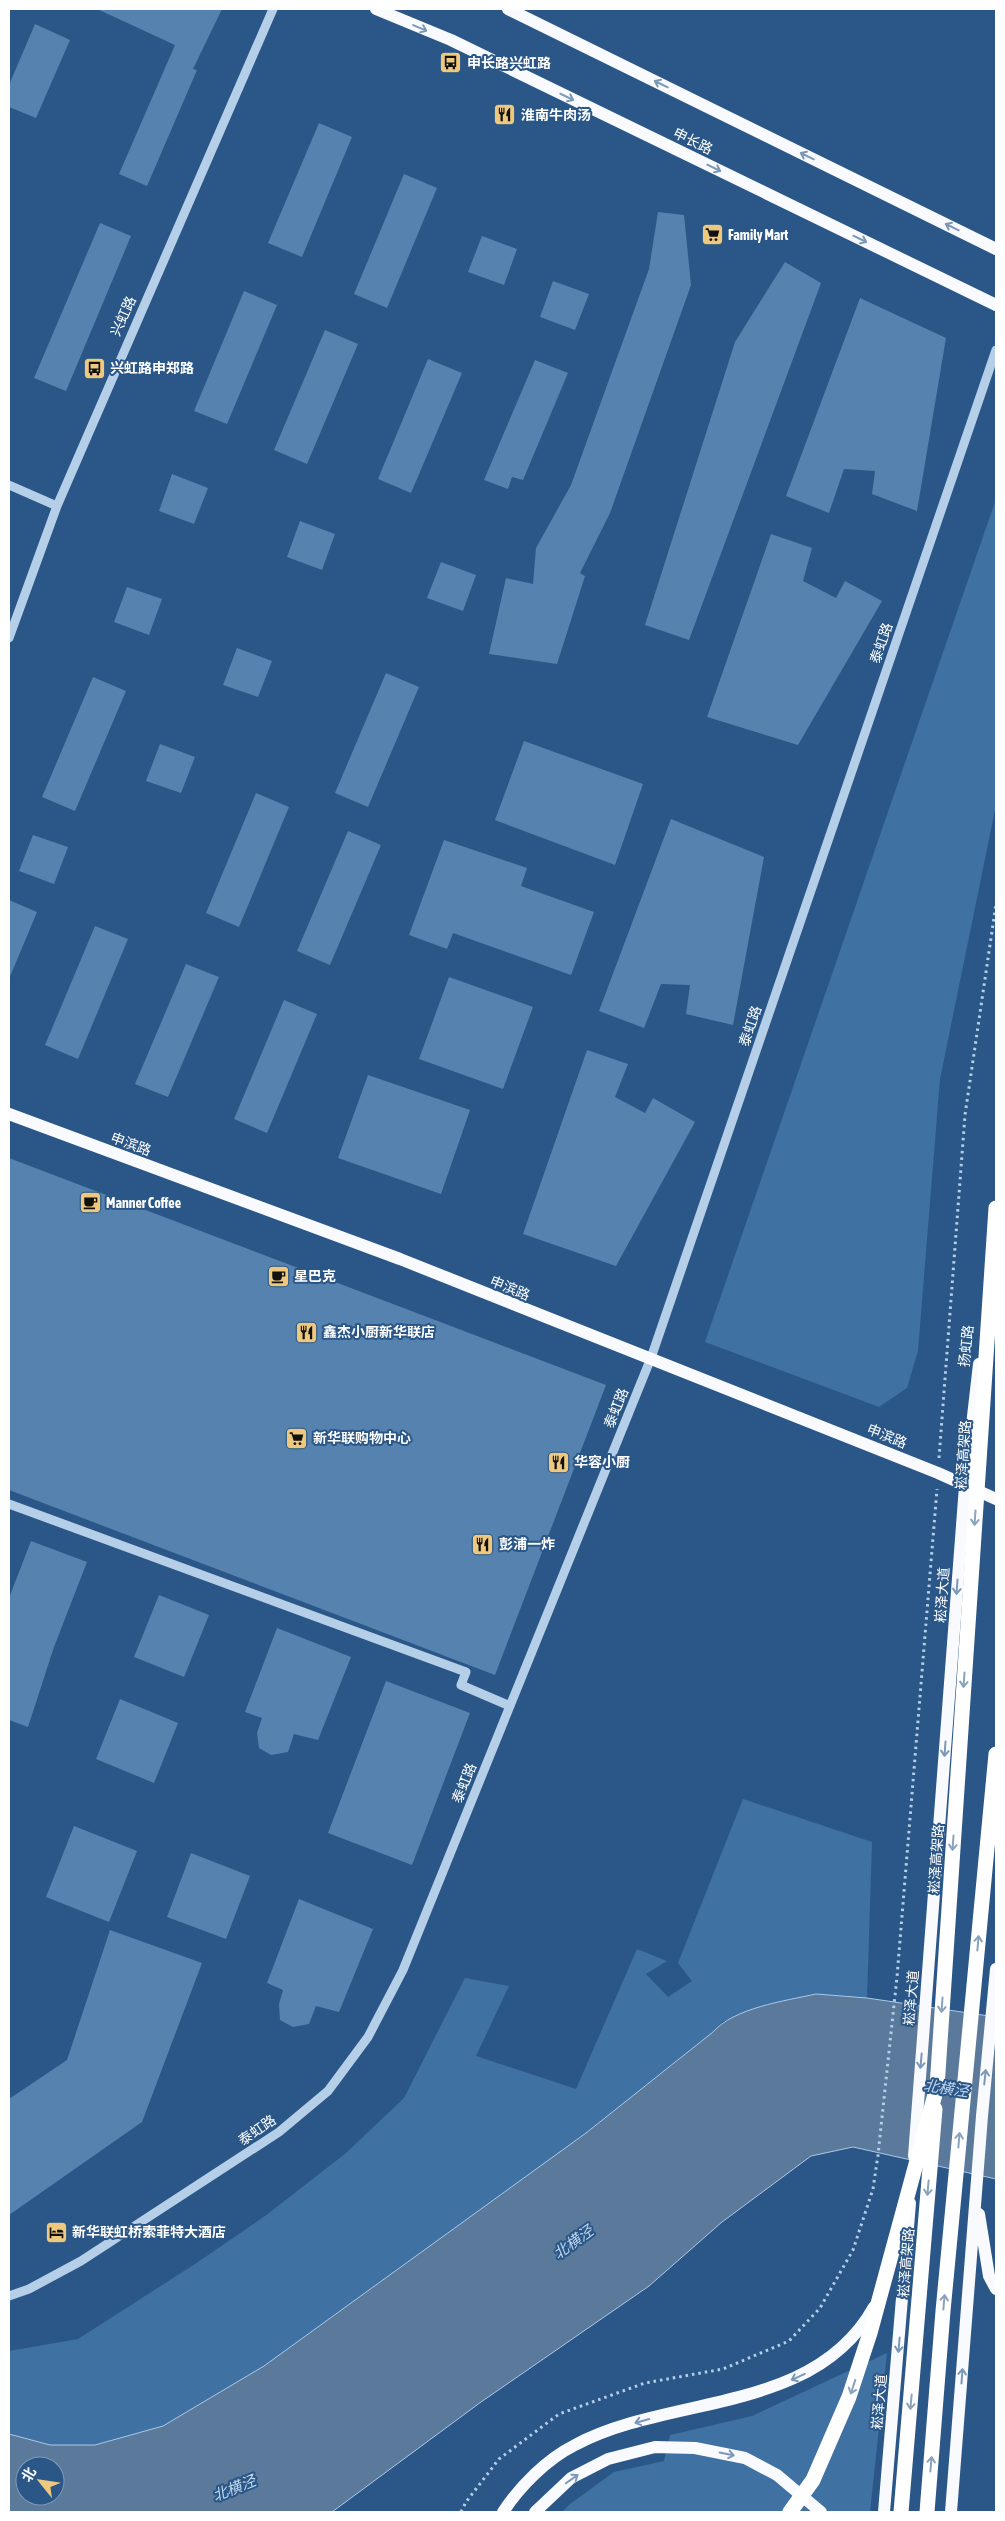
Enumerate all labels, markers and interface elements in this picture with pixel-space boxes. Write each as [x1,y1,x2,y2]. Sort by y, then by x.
one-way arrow [413,24,428,33]
bus stop icon: 申长路兴虹路 [439,51,463,75]
place label: 申长路兴虹路 [467,55,551,71]
one-way arrow [654,79,669,88]
one-way arrow [560,92,575,102]
restaurant icon: 淮南牛肉汤 [493,103,517,127]
place label: 淮南牛肉汤 [521,107,591,123]
street label: 申长路 [671,125,715,157]
one-way arrow [799,151,814,161]
one-way arrow [706,164,721,173]
one-way arrow [945,222,960,232]
supermarket icon: Family Mart [700,223,724,247]
place label: Family Mart [728,227,788,243]
one-way arrow [852,234,867,244]
street label: 兴虹路 [107,294,139,338]
bus stop icon: 兴虹路申郑路 [82,356,106,380]
place label: 兴虹路申郑路 [110,360,194,376]
street label: 泰虹路 [867,621,895,665]
street label: 泰虹路 [736,1004,764,1048]
street label: 申滨路 [109,1129,153,1159]
cafe icon: Manner Coffee [78,1191,102,1215]
place label: Manner Coffee [106,1195,181,1211]
cafe icon: 星巴克 [266,1264,290,1288]
place label: 星巴克 [294,1268,336,1284]
street label: 申滨路 [488,1273,532,1303]
restaurant icon: 鑫杰小厨新华联店 [295,1320,319,1344]
place label: 鑫杰小厨新华联店 [323,1324,435,1340]
street label: 扬虹路 [956,1324,976,1368]
street label: 泰虹路 [601,1386,631,1430]
street label: 崧泽高架路 [953,1420,973,1490]
street label: 申滨路 [865,1421,909,1451]
supermarket icon: 新华联购物中心 [285,1426,309,1450]
place label: 新华联购物中心 [313,1430,411,1446]
restaurant icon: 华容小厨 [546,1450,570,1474]
place label: 华容小厨 [574,1454,630,1470]
one-way arrow [970,1510,980,1526]
restaurant icon: 彭浦一炸 [471,1532,495,1556]
place label: 彭浦一炸 [499,1536,555,1552]
street label: 崧泽大道 [932,1567,952,1623]
one-way arrow [953,1579,962,1595]
one-way arrow [960,1672,969,1688]
one-way arrow [941,1741,950,1757]
street label: 泰虹路 [449,1761,479,1805]
street label: 崧泽高架路 [926,1824,946,1894]
one-way arrow [949,1834,958,1850]
one-way arrow [973,1936,983,1952]
street label: 崧泽大道 [901,1969,921,2027]
one-way arrow [938,1996,947,2012]
one-way arrow [917,2052,926,2068]
one-way arrow [981,2069,990,2085]
water label: 北横泾 [923,2076,971,2100]
street label: 泰虹路 [235,2112,279,2148]
one-way arrow [955,2132,964,2148]
one-way arrow [924,2180,933,2196]
hotel icon: 新华联虹桥索菲特大酒店 [44,2220,68,2244]
water label: 北横泾 [550,2221,598,2262]
place label: 新华联虹桥索菲特大酒店 [72,2224,226,2240]
street label: 崧泽高架路 [895,2227,917,2299]
one-way arrow [939,2294,949,2310]
one-way arrow [894,2336,903,2352]
one-way arrow [957,2369,966,2385]
one-way arrow [791,2372,806,2382]
street label: 崧泽大道 [869,2373,889,2431]
one-way arrow [847,2379,857,2395]
one-way arrow [906,2394,915,2410]
one-way arrow [634,2416,650,2426]
one-way arrow [719,2450,735,2460]
north arrow [15,2456,65,2506]
one-way arrow [926,2456,935,2472]
text: 北 [18,2464,39,2485]
water label: 北横泾 [210,2471,260,2504]
one-way arrow [565,2474,579,2484]

